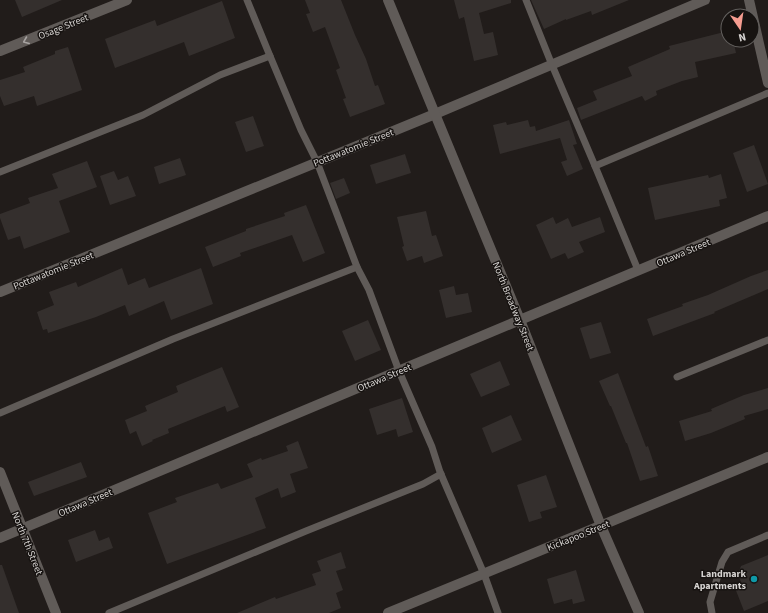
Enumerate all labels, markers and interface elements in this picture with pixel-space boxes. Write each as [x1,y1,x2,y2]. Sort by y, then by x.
north arrow [720,8,760,48]
street label: Osage Street [36,10,91,43]
text: N [737,29,747,45]
one-way arrow [22,36,30,44]
street label: Pottawatomie Street [311,125,396,170]
street label: Ottawa Street [654,235,713,271]
street label: Pottawatomie Street [11,248,96,293]
street label: North Broadway Street [489,260,538,354]
street label: Ottawa Street [355,360,414,396]
street label: Ottawa Street [56,485,115,521]
street label: North 7th Street [8,510,46,578]
street label: Kickapoo Street [545,517,612,555]
place label: Landmark Apartments [693,567,747,593]
marker: Landmark Apartments [749,574,759,584]

